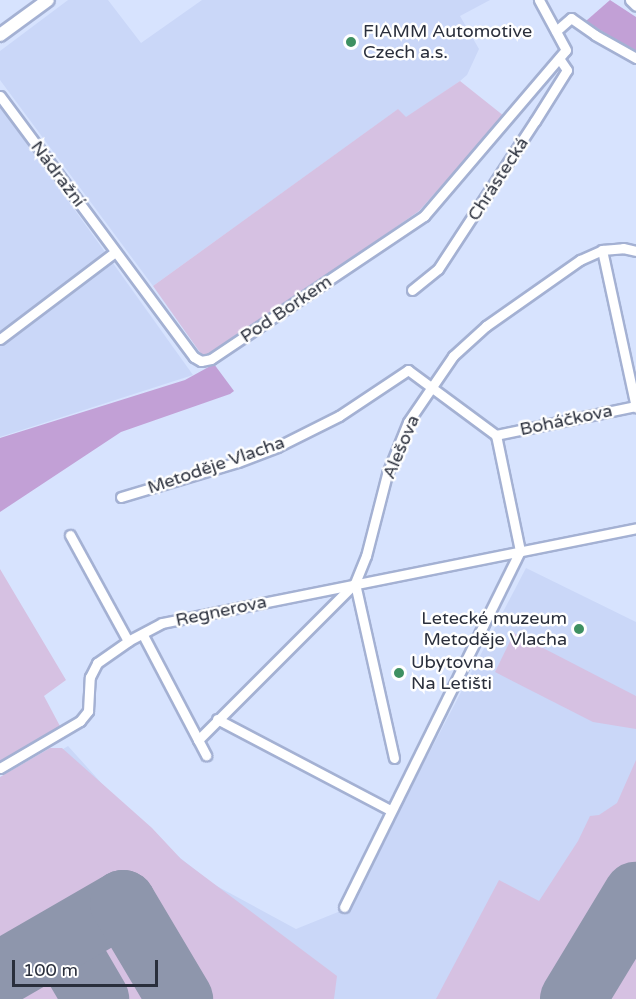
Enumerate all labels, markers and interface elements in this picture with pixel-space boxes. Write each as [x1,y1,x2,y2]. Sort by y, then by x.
place label: FIAMM Automotive Czech a.s. [363,21,532,63]
marker: FIAMM Automotive Czech a.s. [344,35,358,49]
street label: Chrástecká [463,133,533,225]
street label: Nádražní [26,137,90,211]
street label: Pod Borkem [236,271,336,347]
street label: Boháčkova [518,400,614,440]
street label: Alešova [378,412,424,482]
street label: Metoděje Vlacha [145,431,287,499]
street label: Regnerova [174,591,268,631]
place label: Letecké muzeum Metoděje Vlacha [421,608,567,650]
marker: Letecké muzeum Metoděje Vlacha [572,622,586,636]
place label: Ubytovna Na Letišti [411,652,494,694]
marker: Ubytovna Na Letišti [392,666,406,680]
scale bar [15,948,160,986]
text: 100 m [23,959,78,981]

